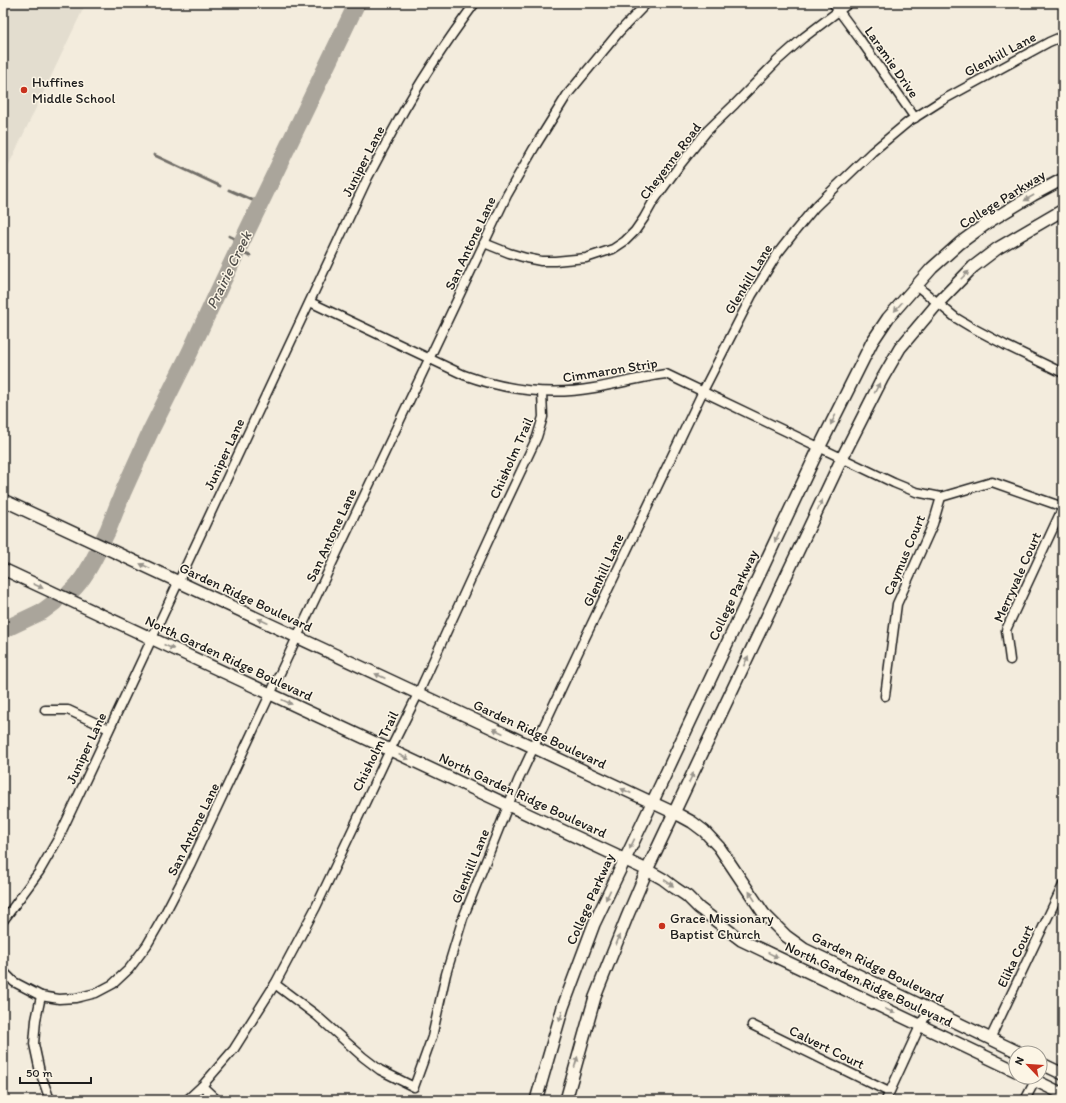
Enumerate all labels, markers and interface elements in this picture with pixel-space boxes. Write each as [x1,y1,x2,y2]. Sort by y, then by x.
street label: Laramie Drive [861,23,923,101]
street label: Glenhill Lane [961,28,1039,80]
place label: Huffines Middle School [32,74,115,107]
marker: Huffines Middle School [19,85,29,95]
street label: Cheyenne Road [636,119,705,203]
street label: Juniper Lane [338,123,389,200]
street label: College Parkway [956,166,1049,233]
street label: San Antone Lane [441,193,500,293]
one-way arrow [1023,195,1035,201]
water label: Prairie Creek [203,227,256,312]
street label: Glenhill Lane [721,241,776,317]
one-way arrow [960,270,970,280]
one-way arrow [893,302,902,313]
street label: Cimmaron Strip [561,355,659,386]
one-way arrow [874,383,880,394]
one-way arrow [830,414,836,425]
street label: Juniper Lane [200,415,249,493]
street label: Chisholm Trail [486,415,537,502]
street label: San Antone Lane [302,485,361,585]
one-way arrow [817,499,823,511]
street label: Caymus Court [880,512,929,598]
street label: Merryvale Court [990,529,1045,625]
street label: Glenhill Lane [579,531,628,610]
one-way arrow [774,531,780,543]
street label: College Parkway [705,547,762,643]
street label: Garden Ridge Boulevard [176,559,315,636]
one-way arrow [139,563,150,569]
one-way arrow [33,583,44,589]
street label: North Garden Ridge Boulevard [142,612,316,705]
one-way arrow [257,618,268,624]
one-way arrow [163,644,175,650]
one-way arrow [743,655,749,666]
one-way arrow [375,673,386,679]
street label: Garden Ridge Boulevard [470,696,609,773]
one-way arrow [281,699,292,705]
street label: Chisholm Trail [349,708,402,794]
street label: Juniper Lane [62,709,111,787]
one-way arrow [492,728,504,734]
street label: North Garden Ridge Boulevard [436,749,610,842]
one-way arrow [399,754,410,760]
one-way arrow [688,772,694,784]
street label: San Antone Lane [164,780,223,878]
one-way arrow [620,788,632,794]
street label: Glenhill Lane [448,826,493,906]
one-way arrow [629,838,635,850]
street label: College Parkway [563,850,618,948]
one-way arrow [664,879,674,887]
one-way arrow [605,889,611,901]
one-way arrow [748,891,756,901]
place label: Grace Missionary Baptist Church [670,910,774,943]
marker: Grace Missionary Baptist Church [657,921,667,931]
street label: Elika Court [994,922,1037,990]
street label: Garden Ridge Boulevard [809,928,947,1007]
one-way arrow [616,933,622,945]
street label: North Garden Ridge Boulevard [782,938,956,1031]
one-way arrow [767,952,778,958]
one-way arrow [884,1008,896,1014]
one-way arrow [558,1010,564,1022]
street label: Calvert Court [786,1022,867,1073]
north arrow [1008,1045,1048,1085]
text: N [1012,1055,1027,1067]
one-way arrow [573,1056,579,1068]
scale bar [20,1059,91,1085]
text: 50 m [26,1066,52,1080]

